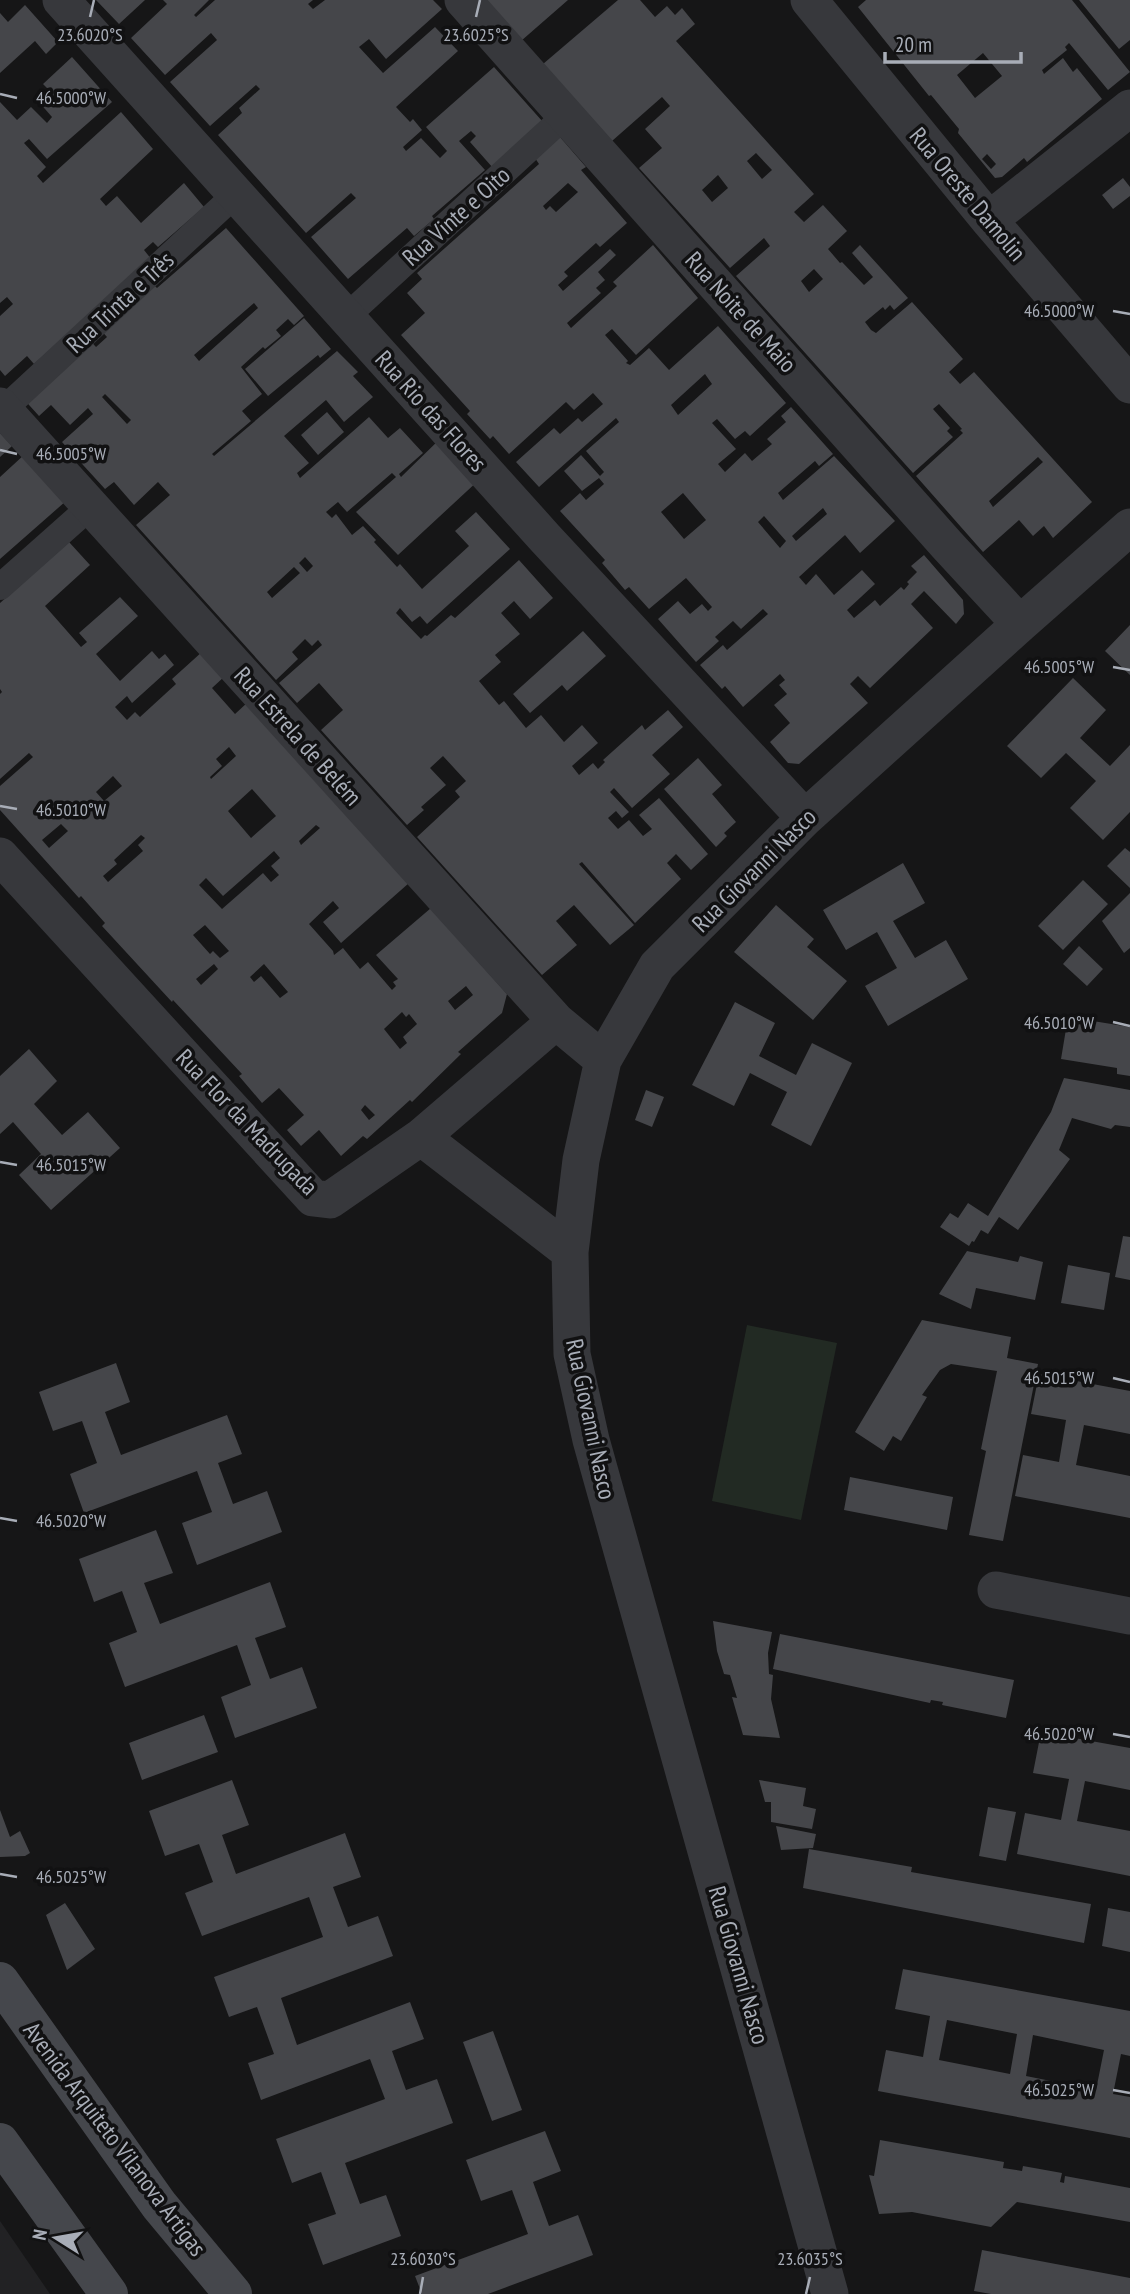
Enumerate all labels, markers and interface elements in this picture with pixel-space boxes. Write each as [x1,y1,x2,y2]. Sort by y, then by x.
scale bar [885,21,1021,65]
text: 23.6020°S [57,23,123,46]
text: 23.6025°S [443,23,509,46]
text: 20 m [895,31,932,58]
text: 46.5000°W [36,86,106,109]
street label: Rua Oreste Damolin [903,121,1033,267]
street label: Rua Vinte e Oito [396,159,516,273]
street label: Rua Trinta e Três [60,244,180,360]
street label: Rua Noite de Maio [678,245,804,379]
text: 46.5000°W [1024,299,1094,322]
street label: Rua Rio das Flores [368,344,494,478]
text: 46.5005°W [36,442,106,465]
text: 46.5005°W [1024,655,1094,678]
street label: Rua Estrela de Belém [228,660,368,812]
text: 46.5010°W [36,798,106,821]
street label: Rua Giovanni Nasco [685,801,823,939]
text: 46.5010°W [1024,1011,1094,1034]
street label: Rua Flor da Madrugada [169,1042,325,1202]
text: 46.5015°W [36,1153,106,1176]
street label: Rua Giovanni Nasco [559,1336,623,1502]
text: 46.5015°W [1024,1366,1094,1389]
text: 46.5020°W [36,1509,106,1532]
text: 46.5020°W [1024,1722,1094,1745]
text: 46.5025°W [36,1865,106,1888]
street label: Rua Giovanni Nasco [702,1882,776,2048]
street label: Avenida Arquiteto Vilanova Artigas [17,2016,213,2262]
text: 46.5025°W [1024,2078,1094,2101]
north arrow [21,2203,91,2273]
text: N [27,2227,52,2242]
text: 23.6030°S [390,2247,456,2270]
text: 23.6035°S [777,2247,843,2270]

